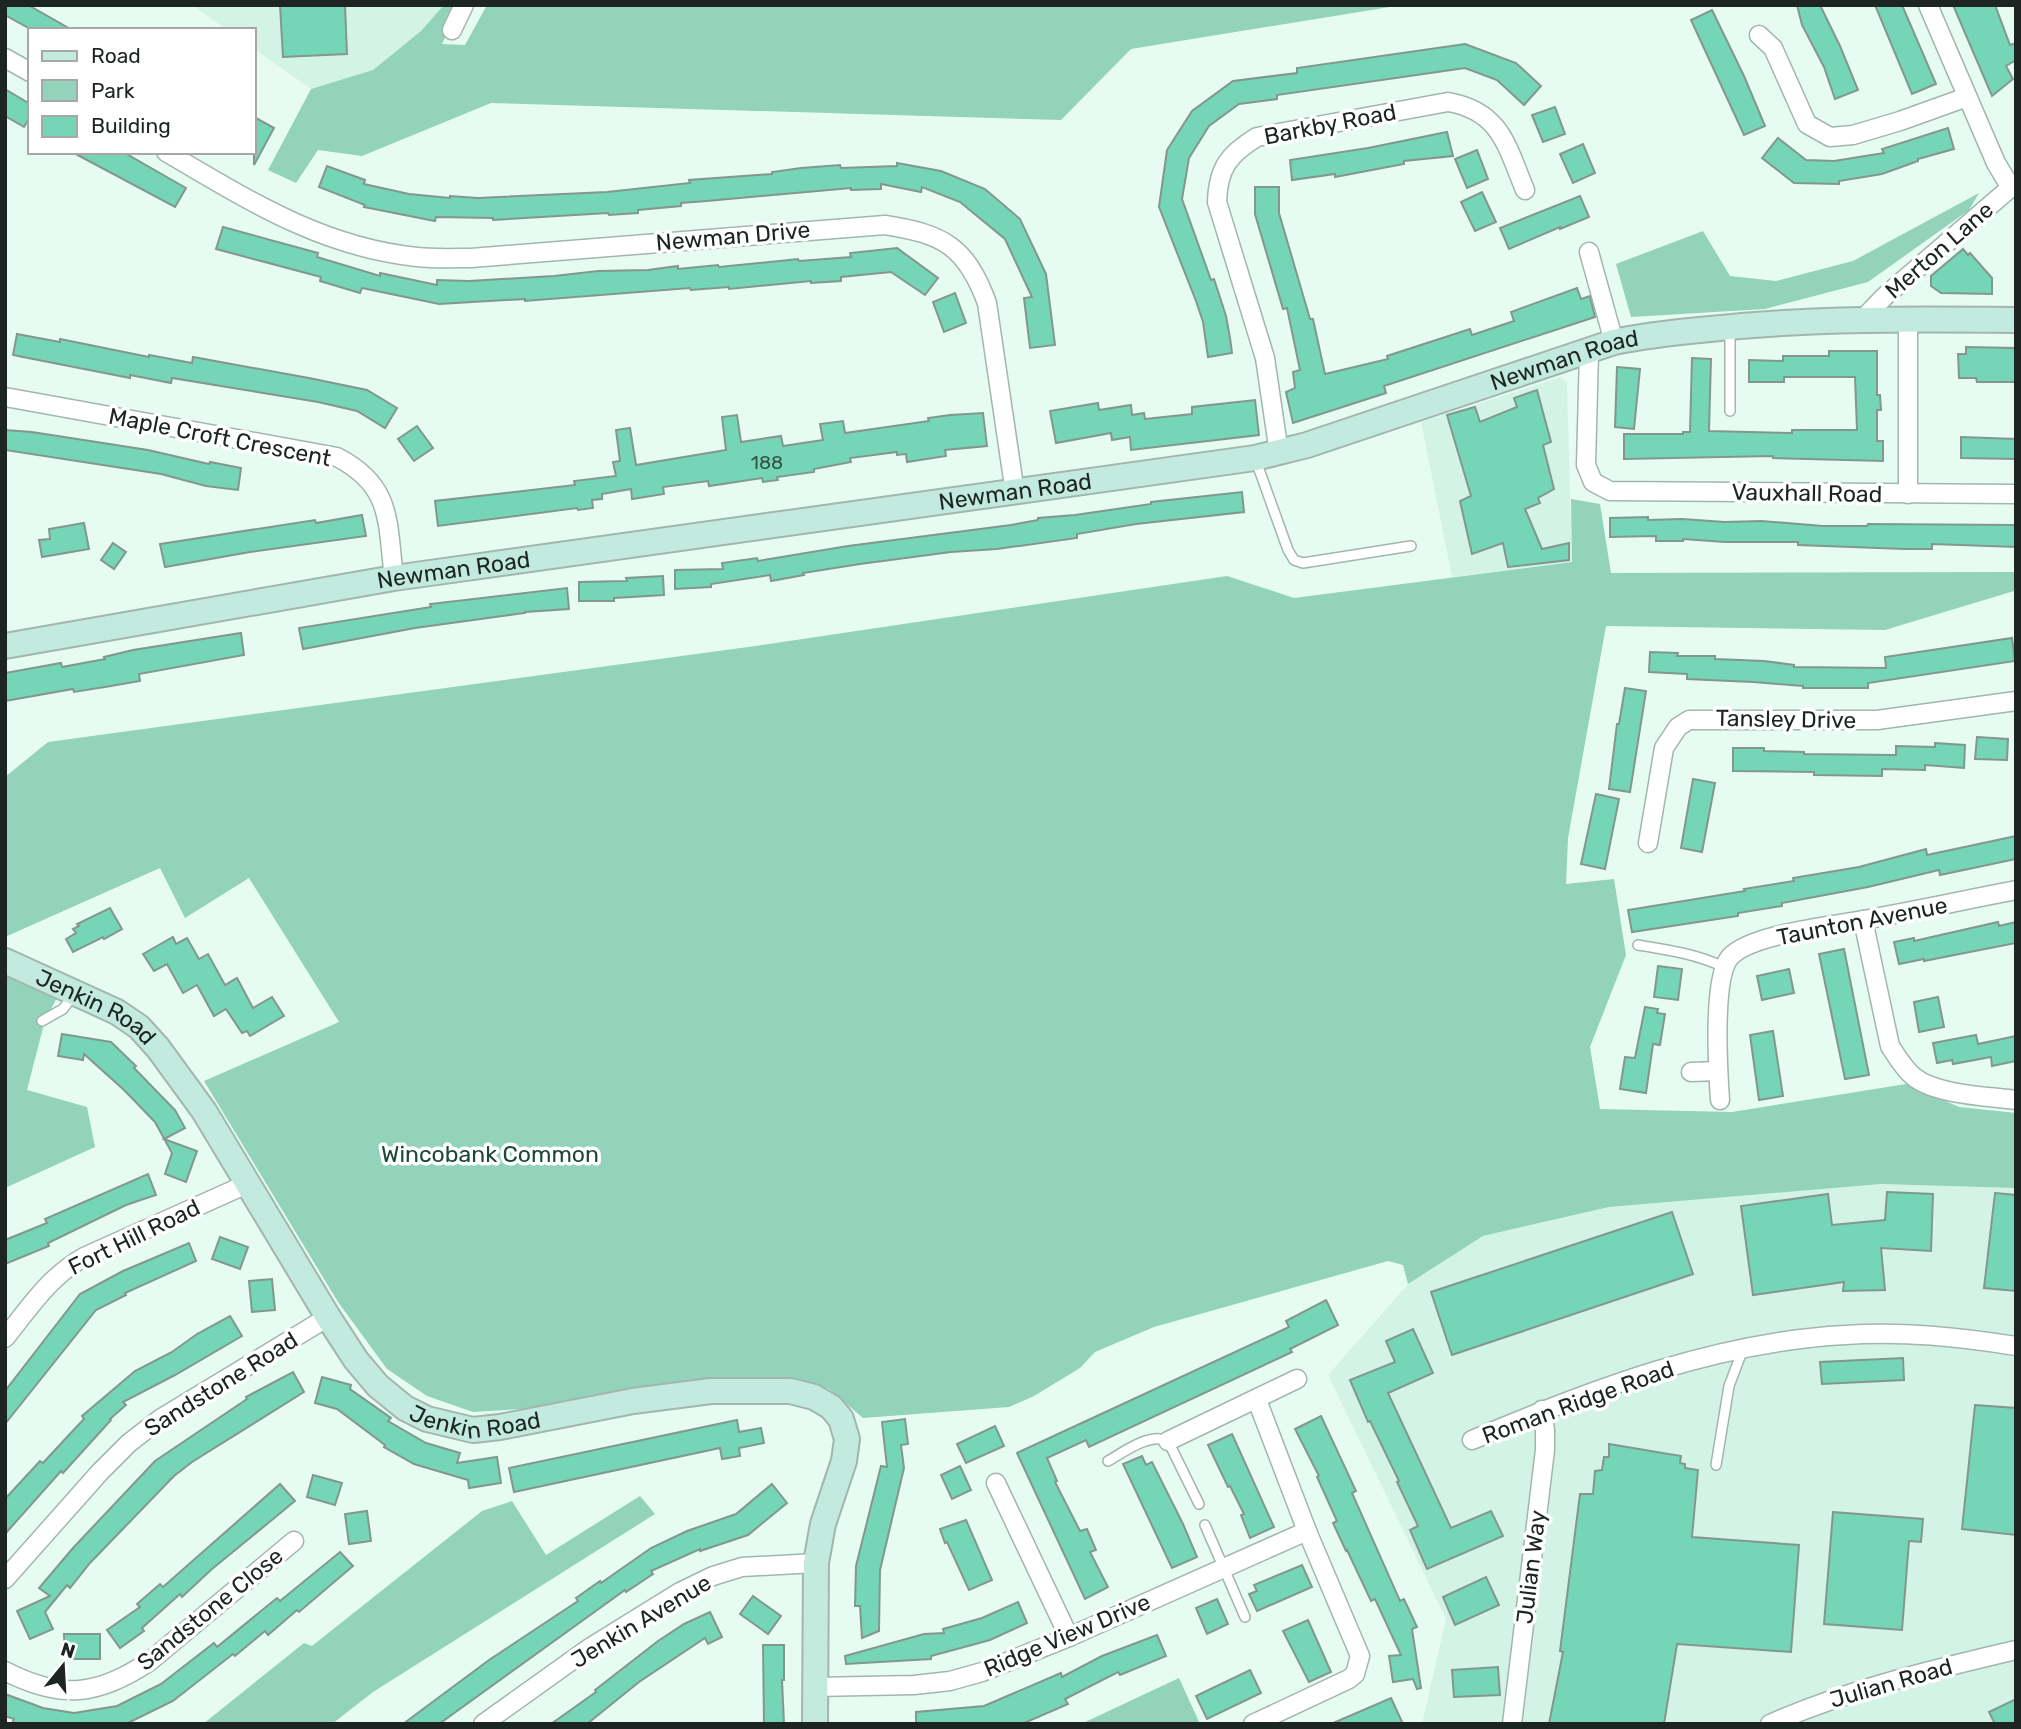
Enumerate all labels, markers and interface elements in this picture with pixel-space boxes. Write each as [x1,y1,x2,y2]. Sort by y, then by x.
legend [28,28,256,154]
text: Road [91,43,141,68]
text: Park [91,78,135,103]
street label: Barkby Road [1261,97,1399,151]
text: Building [91,113,171,138]
street label: Merton Lane [1879,195,1999,305]
street label: Newman Drive [655,215,811,257]
street label: Newman Road [1487,324,1641,397]
street label: Maple Croft Crescent [106,402,334,472]
house number: 188 [751,451,783,474]
street label: Newman Road [937,467,1093,516]
street label: Vauxhall Road [1731,478,1883,508]
street label: Newman Road [375,545,532,595]
street label: Tansley Drive [1715,704,1857,734]
street label: Taunton Avenue [1774,891,1950,951]
street label: Jenkin Road [31,963,162,1050]
park label: Wincobank Common [381,1140,599,1168]
street label: Fort Hill Road [64,1193,204,1281]
street label: Sandstone Road [139,1326,303,1442]
street label: Roman Ridge Road [1478,1354,1678,1450]
street label: Jenkin Road [405,1399,543,1445]
street label: Julian Way [1510,1508,1552,1625]
street label: Sandstone Close [131,1542,289,1676]
street label: Jenkin Avenue [566,1568,716,1674]
street label: Ridge View Drive [980,1587,1154,1683]
north arrow [28,1631,98,1701]
text: N [58,1637,78,1663]
street label: Julian Road [1826,1652,1956,1714]

